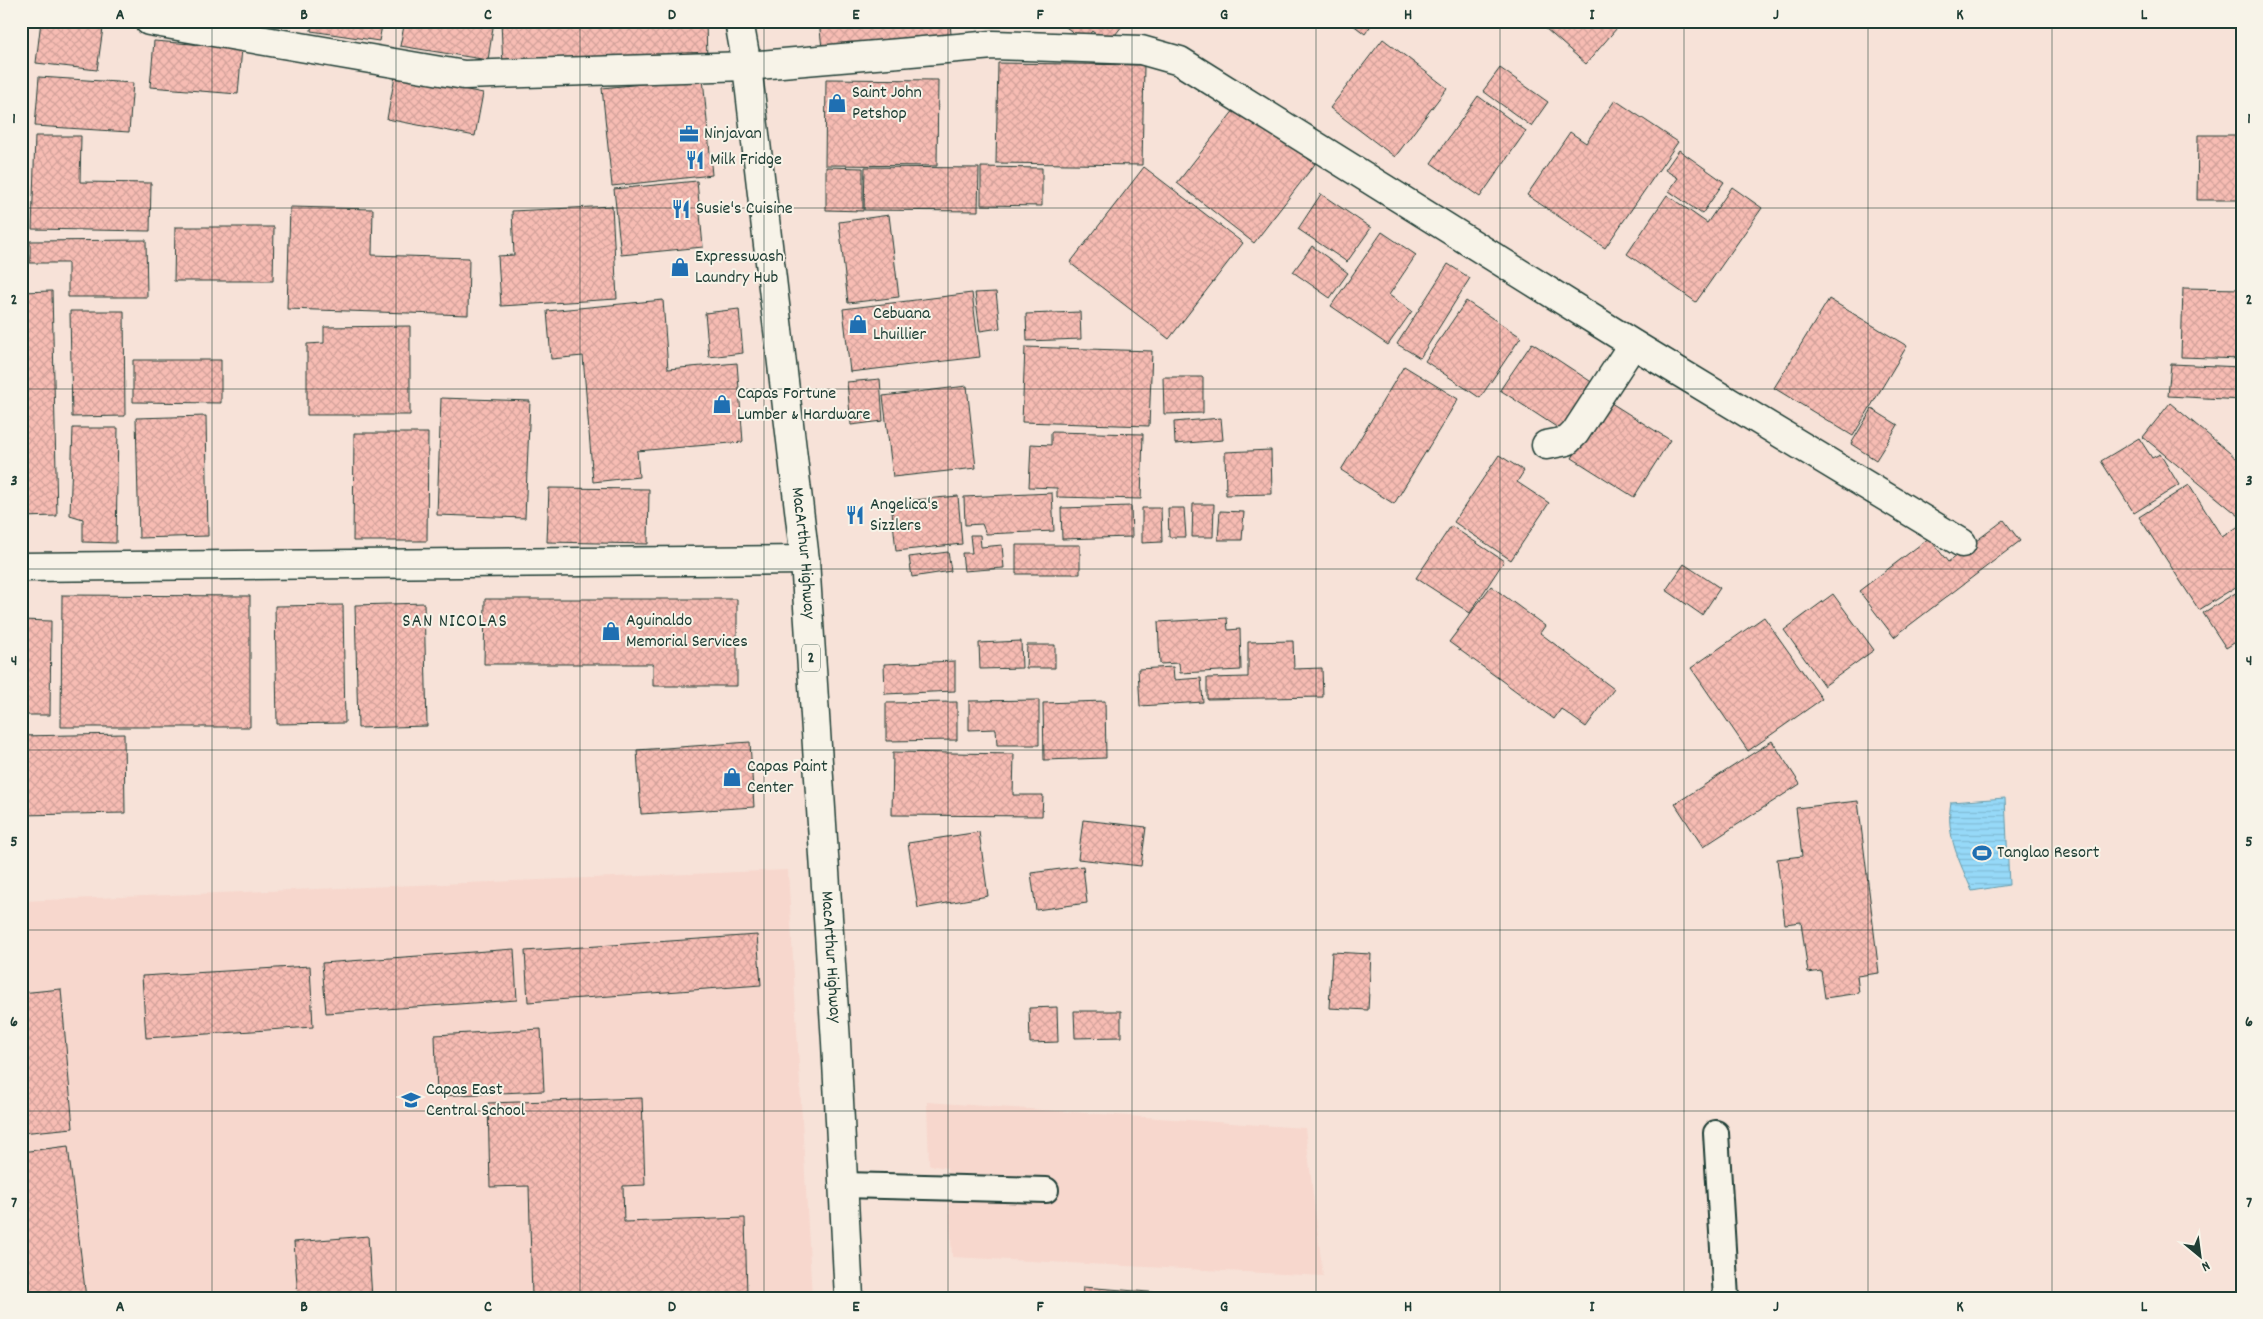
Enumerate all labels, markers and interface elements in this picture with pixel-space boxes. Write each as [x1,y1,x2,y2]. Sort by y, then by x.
text: A [116,4,125,27]
text: B [300,4,308,27]
text: C [484,4,492,27]
text: D [668,4,677,27]
text: E [852,4,860,27]
text: F [1036,4,1044,27]
text: G [1220,4,1228,27]
text: H [1404,4,1412,27]
text: I [1590,4,1596,27]
text: J [1773,4,1779,27]
text: K [1956,4,1964,27]
text: L [2141,4,2148,27]
place label: Saint John Petshop [852,81,922,127]
shop icon: Saint John Petshop [826,92,848,114]
text: 1 [12,108,16,131]
text: 1 [2247,108,2251,131]
place label: Ninjavan [704,122,762,147]
office icon: Ninjavan [678,123,700,145]
place label: Milk Fridge [710,148,782,173]
restaurant icon: Milk Fridge [684,149,706,171]
place label: Susie's Cuisine [696,197,793,222]
restaurant icon: Susie's Cuisine [670,198,692,220]
place label: Expresswash Laundry Hub [695,245,784,291]
shop icon: Expresswash Laundry Hub [669,256,691,278]
text: 2 [11,289,18,312]
text: 2 [2246,289,2253,312]
place label: Cebuana Lhuillier [873,302,931,348]
shop icon: Cebuana Lhuillier [847,313,869,335]
place label: Capas Fortune Lumber & Hardware [737,382,871,428]
shop icon: Capas Fortune Lumber & Hardware [711,393,733,415]
text: 3 [10,470,18,493]
text: 3 [2245,470,2253,493]
street label: MacArthur Highway [784,486,821,620]
place label: Angelica's Sizzlers [870,493,938,539]
restaurant icon: Angelica's Sizzlers [844,504,866,526]
district label: SAN NICOLAS [402,609,508,636]
place label: Aguinaldo Memorial Services [626,609,748,655]
shop icon: Aguinaldo Memorial Services [600,620,622,642]
road number: 2 [802,644,820,671]
text: 4 [11,650,17,673]
text: 4 [2246,650,2252,673]
place label: Capas Paint Center [747,755,828,801]
shop icon: Capas Paint Center [721,766,743,788]
text: 5 [10,831,18,854]
text: 5 [2245,831,2253,854]
place label: Tanglao Resort [1997,841,2100,866]
sports icon: Tanglao Resort [1971,842,1993,864]
street label: MacArthur Highway [814,890,847,1025]
text: 6 [10,1011,18,1034]
text: 6 [2245,1011,2253,1034]
place label: Capas East Central School [426,1078,526,1124]
school or university icon: Capas East Central School [400,1089,422,1111]
text: 7 [11,1192,17,1215]
text: 7 [2246,1192,2252,1215]
north arrow [2176,1232,2226,1282]
text: N [2197,1255,2213,1276]
text: A [116,1296,125,1319]
text: B [300,1296,308,1319]
text: C [484,1296,492,1319]
text: D [668,1296,677,1319]
text: E [852,1296,860,1319]
text: F [1036,1296,1044,1319]
text: G [1220,1296,1228,1319]
text: H [1404,1296,1412,1319]
text: I [1590,1296,1596,1319]
text: J [1773,1296,1779,1319]
text: K [1956,1296,1964,1319]
text: L [2141,1296,2148,1319]

